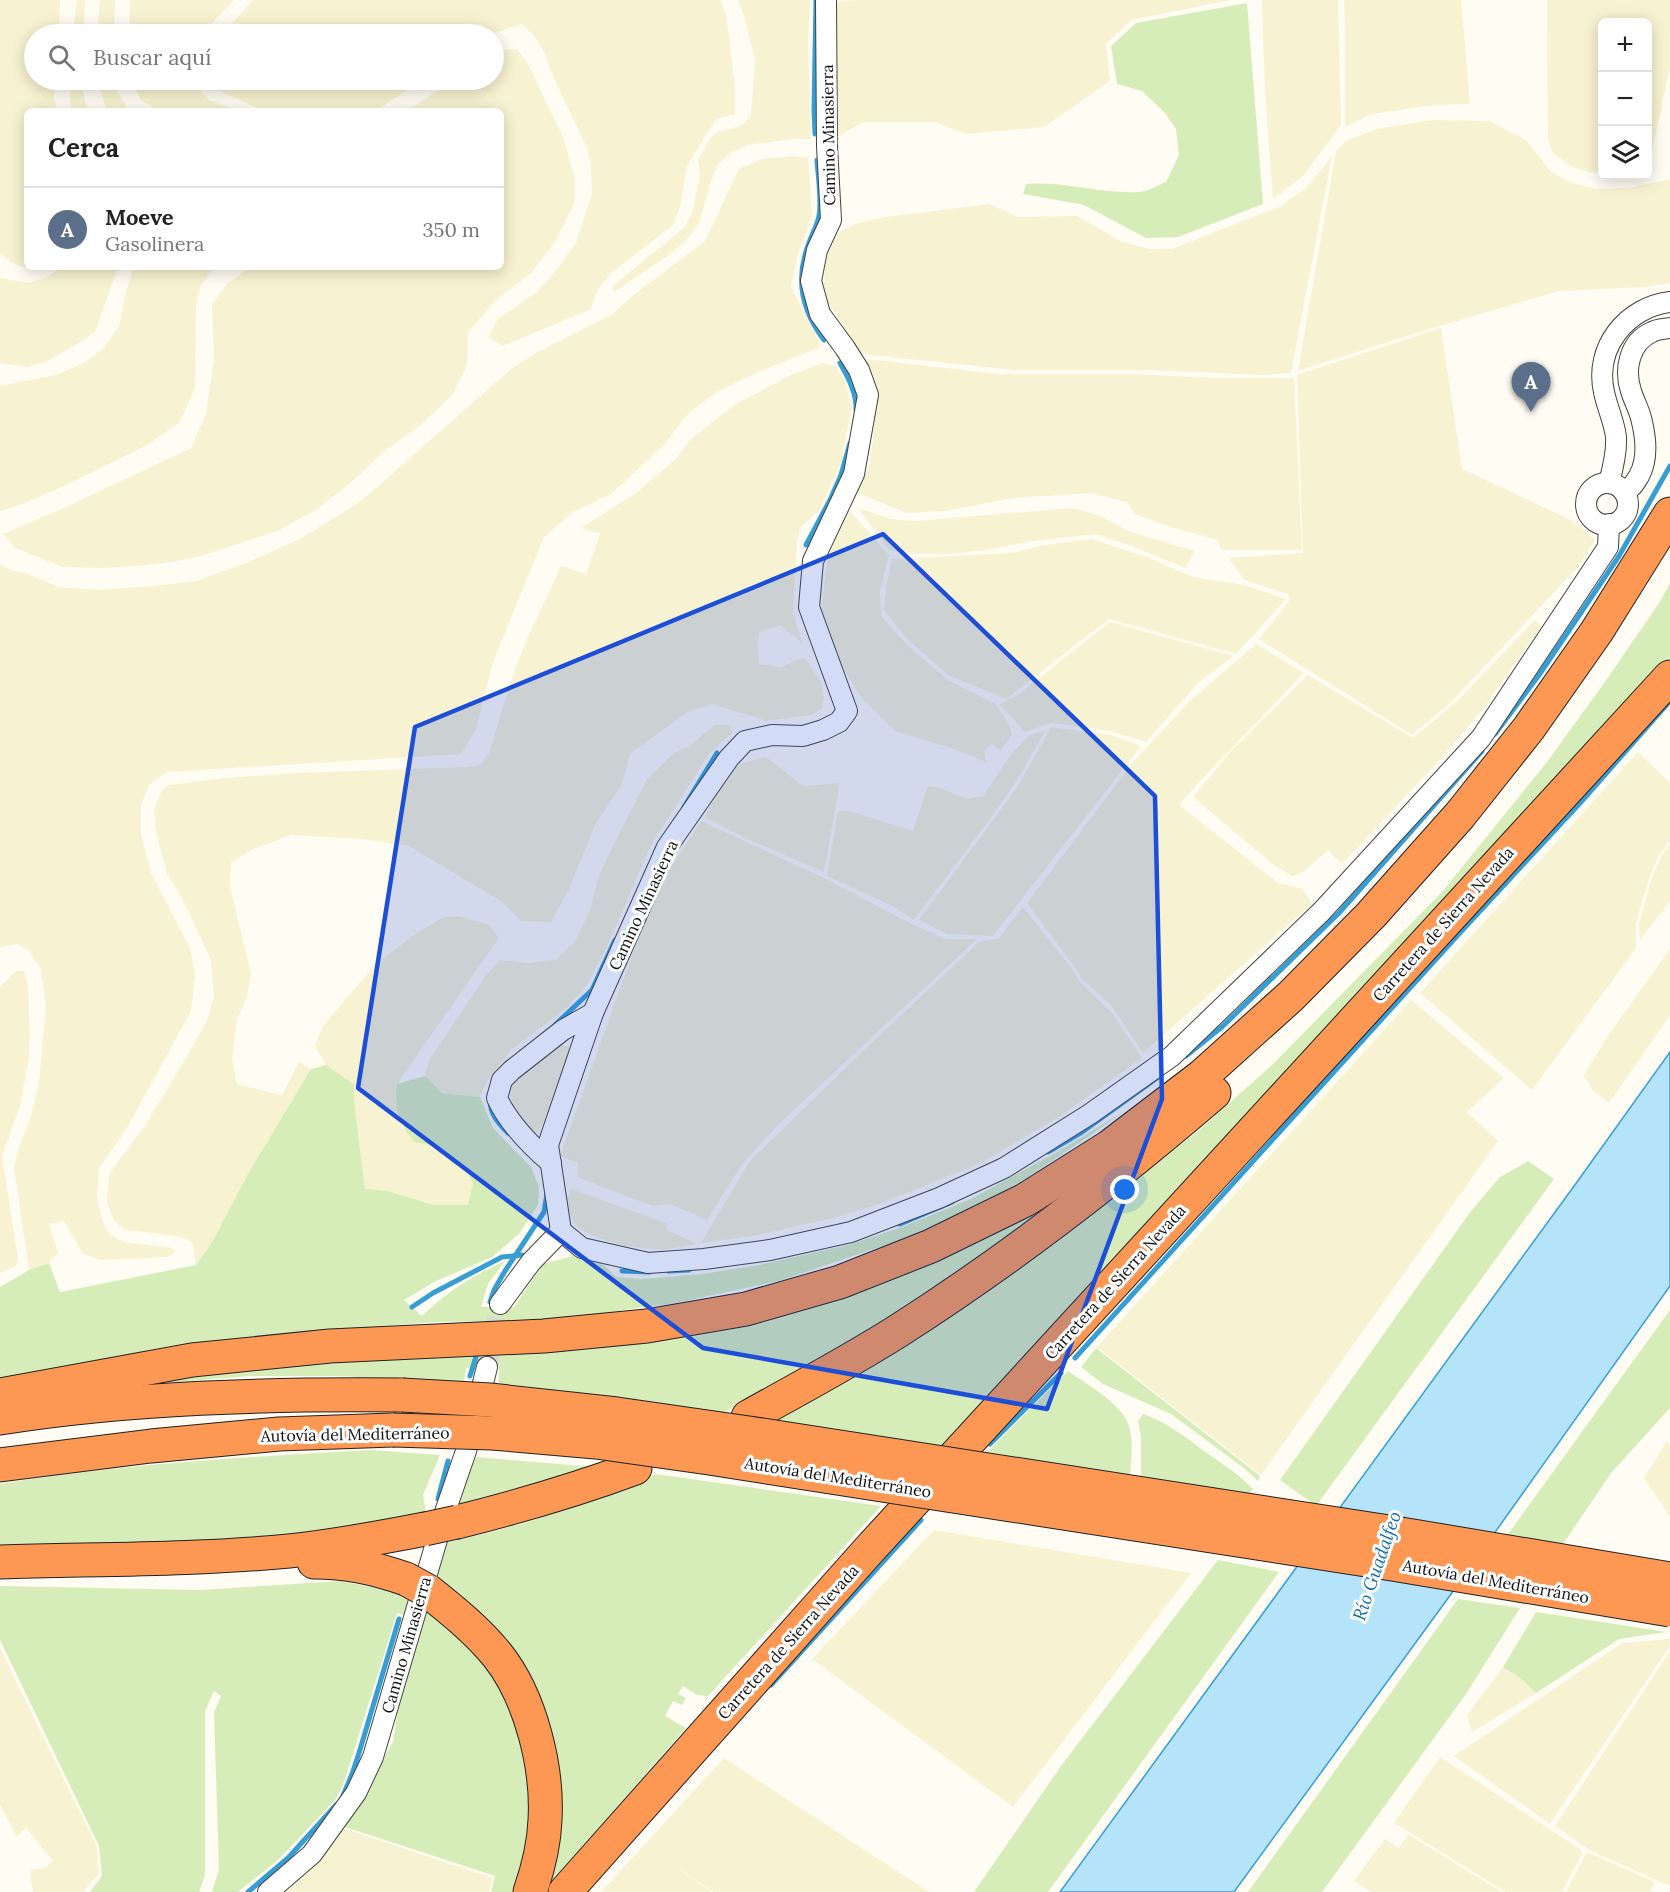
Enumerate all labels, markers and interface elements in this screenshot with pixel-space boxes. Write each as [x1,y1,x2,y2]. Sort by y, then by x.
map controls [1598,18,1652,180]
button: + [1598,18,1652,72]
search box [24,24,504,90]
icon: search [45,41,78,74]
text: Buscar aquí [93,43,211,71]
street label: Camino Minasierra [817,64,839,206]
button: − [1598,72,1652,126]
button: layers [1598,126,1652,180]
text: Cerca [48,131,119,164]
text: Moeve [105,203,174,231]
text: A [61,217,74,242]
text: 350 m [422,217,480,242]
text: Gasolinera [105,231,204,256]
pin: A [1512,362,1550,412]
street label: Camino Minasierra [604,837,682,973]
street label: Carretera de Sierra Nevada [1368,843,1518,1005]
your location [1110,1175,1139,1204]
street label: Carretera de Sierra Nevada [1040,1201,1190,1363]
street label: Autovía del Mediterráneo [259,1422,450,1446]
street label: Autovía del Mediterráneo [742,1452,933,1502]
water label: Río Guadalfeo [1347,1508,1406,1623]
street label: Autovía del Mediterráneo [1400,1555,1591,1607]
street label: Carretera de Sierra Nevada [713,1561,863,1723]
street label: Camino Minasierra [377,1574,435,1716]

